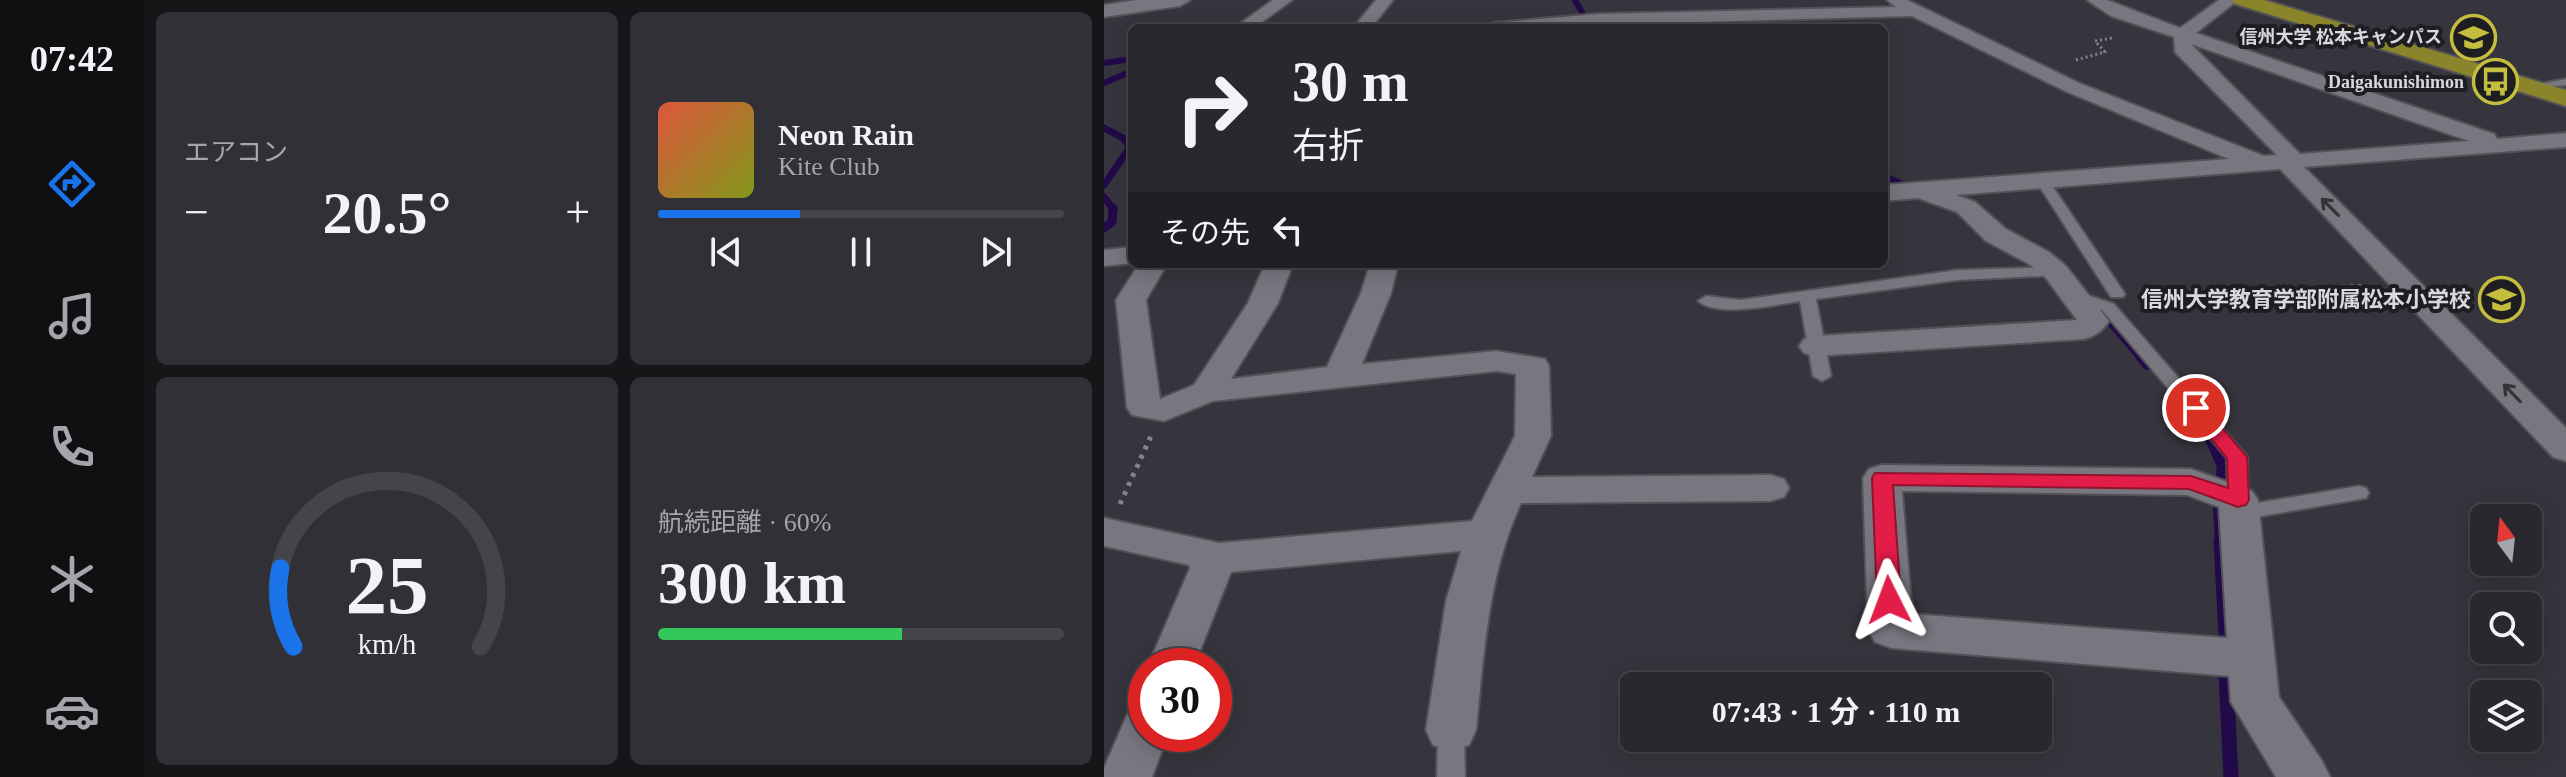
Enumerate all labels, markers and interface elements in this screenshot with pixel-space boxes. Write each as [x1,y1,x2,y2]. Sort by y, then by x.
school or university icon: 信州大学 松本キャンパス [2449,13,2497,61]
place label: 信州大学 松本キャンパス [2240,27,2442,47]
text: 07:42 [30,39,114,79]
text: 30 m [1292,51,1409,113]
icon: right [1160,56,1264,160]
bus stop icon: Daigakunishimon [2471,58,2519,106]
place label: Daigakunishimon [2328,72,2464,92]
text: Neon Rain [778,118,914,151]
text: 右折 [1292,126,1364,166]
text: エアコン [184,138,288,167]
text: Kite Club [778,152,880,181]
icon: directions [44,156,100,212]
text: 20.5° [323,180,452,246]
text: − [184,188,209,237]
text: + [565,188,590,237]
one-way arrow [2321,198,2340,217]
icon: left [1266,208,1310,252]
text: その先 [1160,216,1250,249]
icon: previous [704,230,748,274]
icon: pause [839,230,883,274]
icon: next [974,230,1018,274]
school or university icon: 信州大学教育学部附属松本小学校 [2478,275,2526,323]
place label: 信州大学教育学部附属松本小学校 [2141,287,2471,312]
icon: music [44,288,100,344]
pin [2162,374,2230,442]
one-way arrow [2502,383,2521,403]
icon: arrive [2174,386,2218,430]
icon: phone [44,419,100,475]
north arrow [2470,504,2542,576]
map controls [2470,504,2542,752]
text: 航続距離 · 60% [658,508,831,537]
text: 25 [345,538,429,630]
text: 300 km [658,550,846,616]
icon: climate [44,551,100,607]
position arrow [1847,558,1931,642]
button: search [2470,592,2542,664]
text: km/h [358,629,416,660]
speed limit sign: 30 [1128,648,1232,752]
button: layers [2470,680,2542,752]
icon: car [44,683,100,739]
text: 07:43 · 1 分 · 110 m [1712,695,1960,728]

